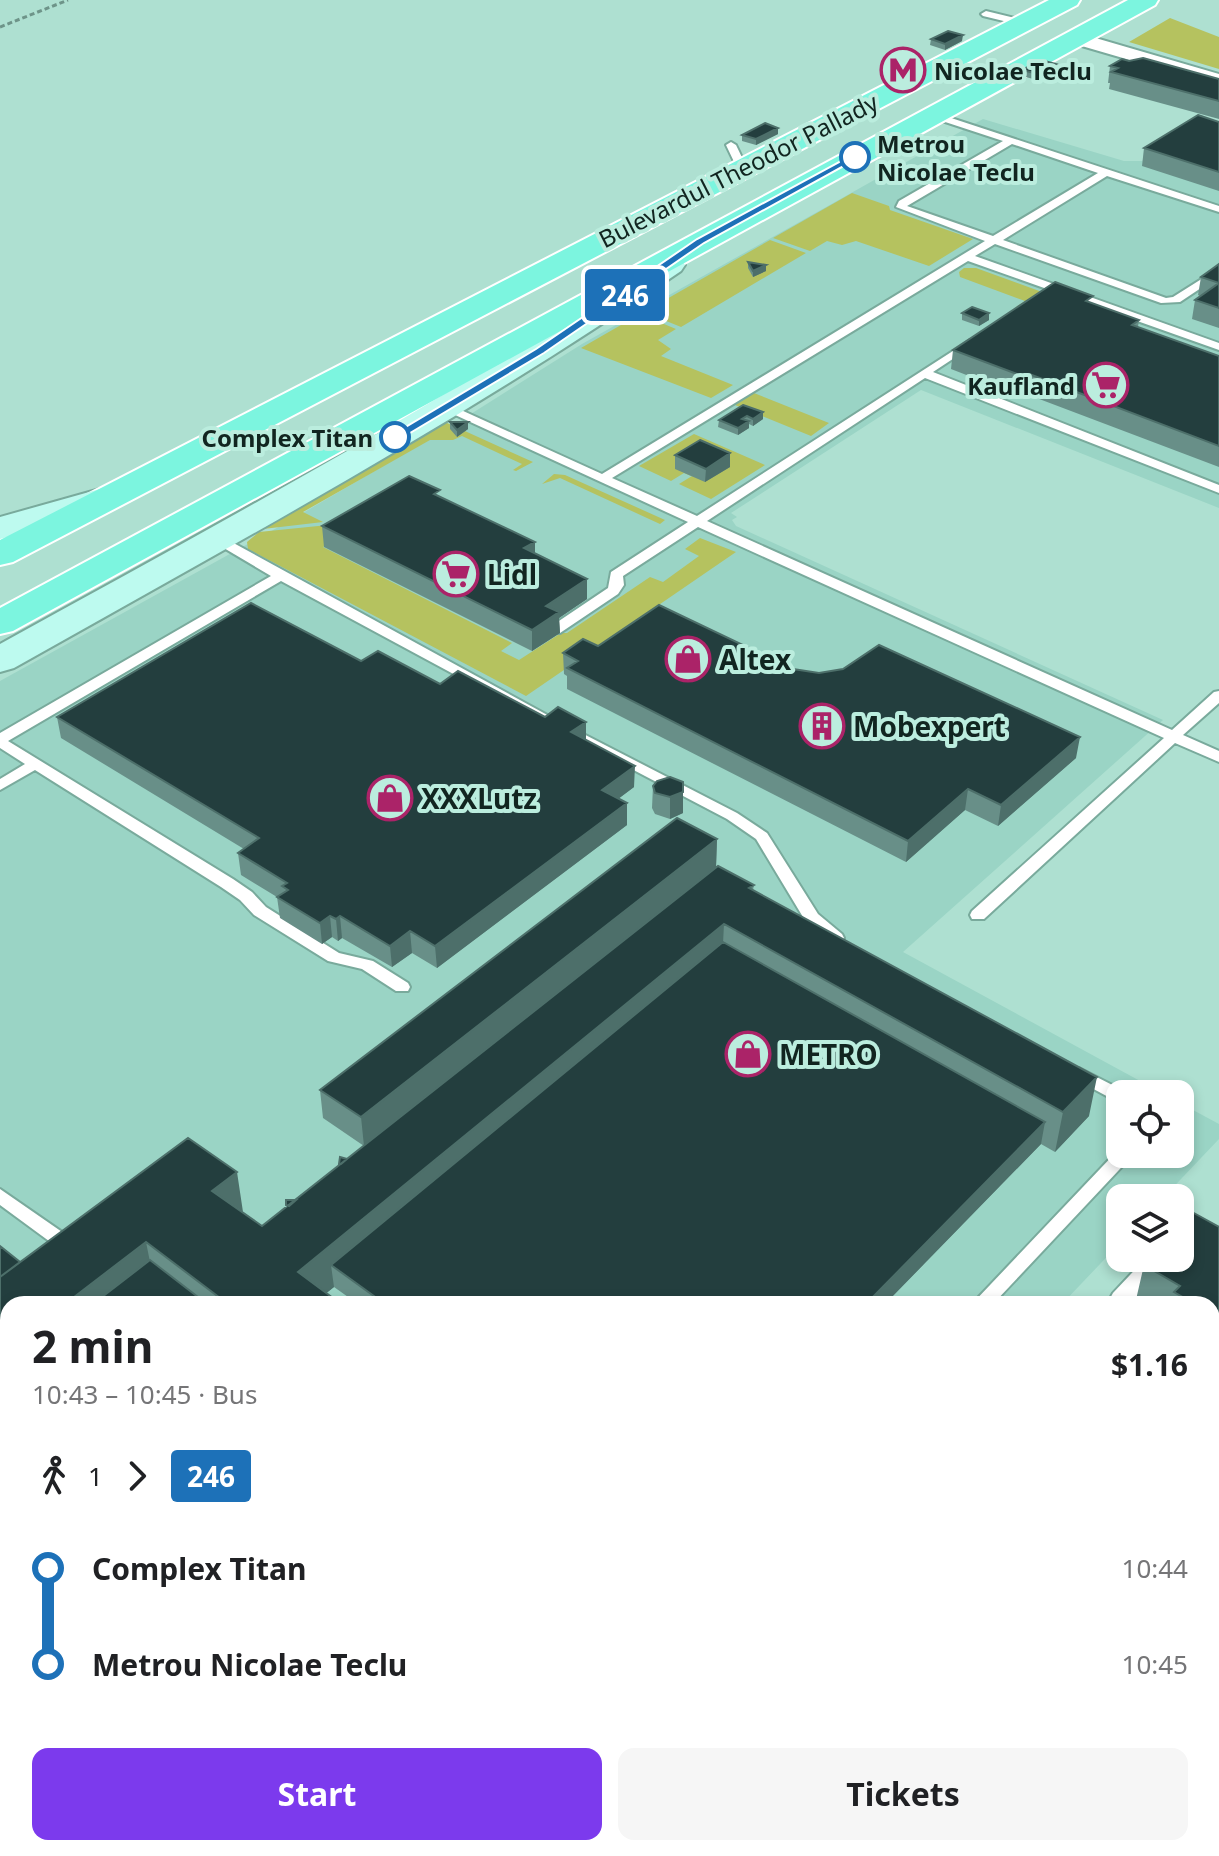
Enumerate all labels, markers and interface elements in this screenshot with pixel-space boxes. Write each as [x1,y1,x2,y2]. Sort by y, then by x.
metro station icon: Nicolae Teclu [879,46,927,94]
place label: Nicolae Teclu [934,54,1092,87]
street label: Bulevardul Theodor Pallady [593,85,884,255]
place label: Metrou Nicolae Teclu [877,127,1035,188]
marker: Metrou Nicolae Teclu [840,142,870,172]
line badge: 246 [579,269,671,321]
text: 246 [601,276,649,314]
supermarket icon: Kaufland [1082,361,1130,409]
place label: Kaufland [967,369,1075,402]
place label: Complex Titan [201,421,373,454]
marker: Complex Titan [380,422,410,452]
supermarket icon: Lidl [432,550,480,598]
place label: Lidl [487,555,537,593]
shop icon: Altex [664,635,712,683]
place label: Altex [719,640,792,678]
building icon: Mobexpert [798,702,846,750]
place label: Mobexpert [853,707,1006,745]
shop icon: XXXLutz [366,774,414,822]
place label: XXXLutz [421,779,537,817]
shop icon: METRO [724,1030,772,1078]
place label: METRO [779,1035,878,1073]
map controls [1106,1080,1194,1272]
button: locate [1106,1080,1194,1168]
button: layers [1106,1184,1194,1272]
text: 2 min [32,1316,153,1376]
text: $1.16 [1111,1344,1188,1385]
text: 10:43 – 10:45 · Bus [32,1376,257,1412]
icon: walk [32,1454,76,1498]
icon: forward [115,1454,159,1498]
text: 246 [187,1457,235,1495]
text: 1 [88,1458,103,1494]
text: Complex Titan [92,1548,306,1589]
text: 10:44 [1122,1550,1188,1586]
text: Metrou Nicolae Teclu [92,1644,407,1685]
text: 10:45 [1122,1646,1188,1682]
button: Start [32,1748,602,1840]
button: Tickets [618,1748,1188,1840]

